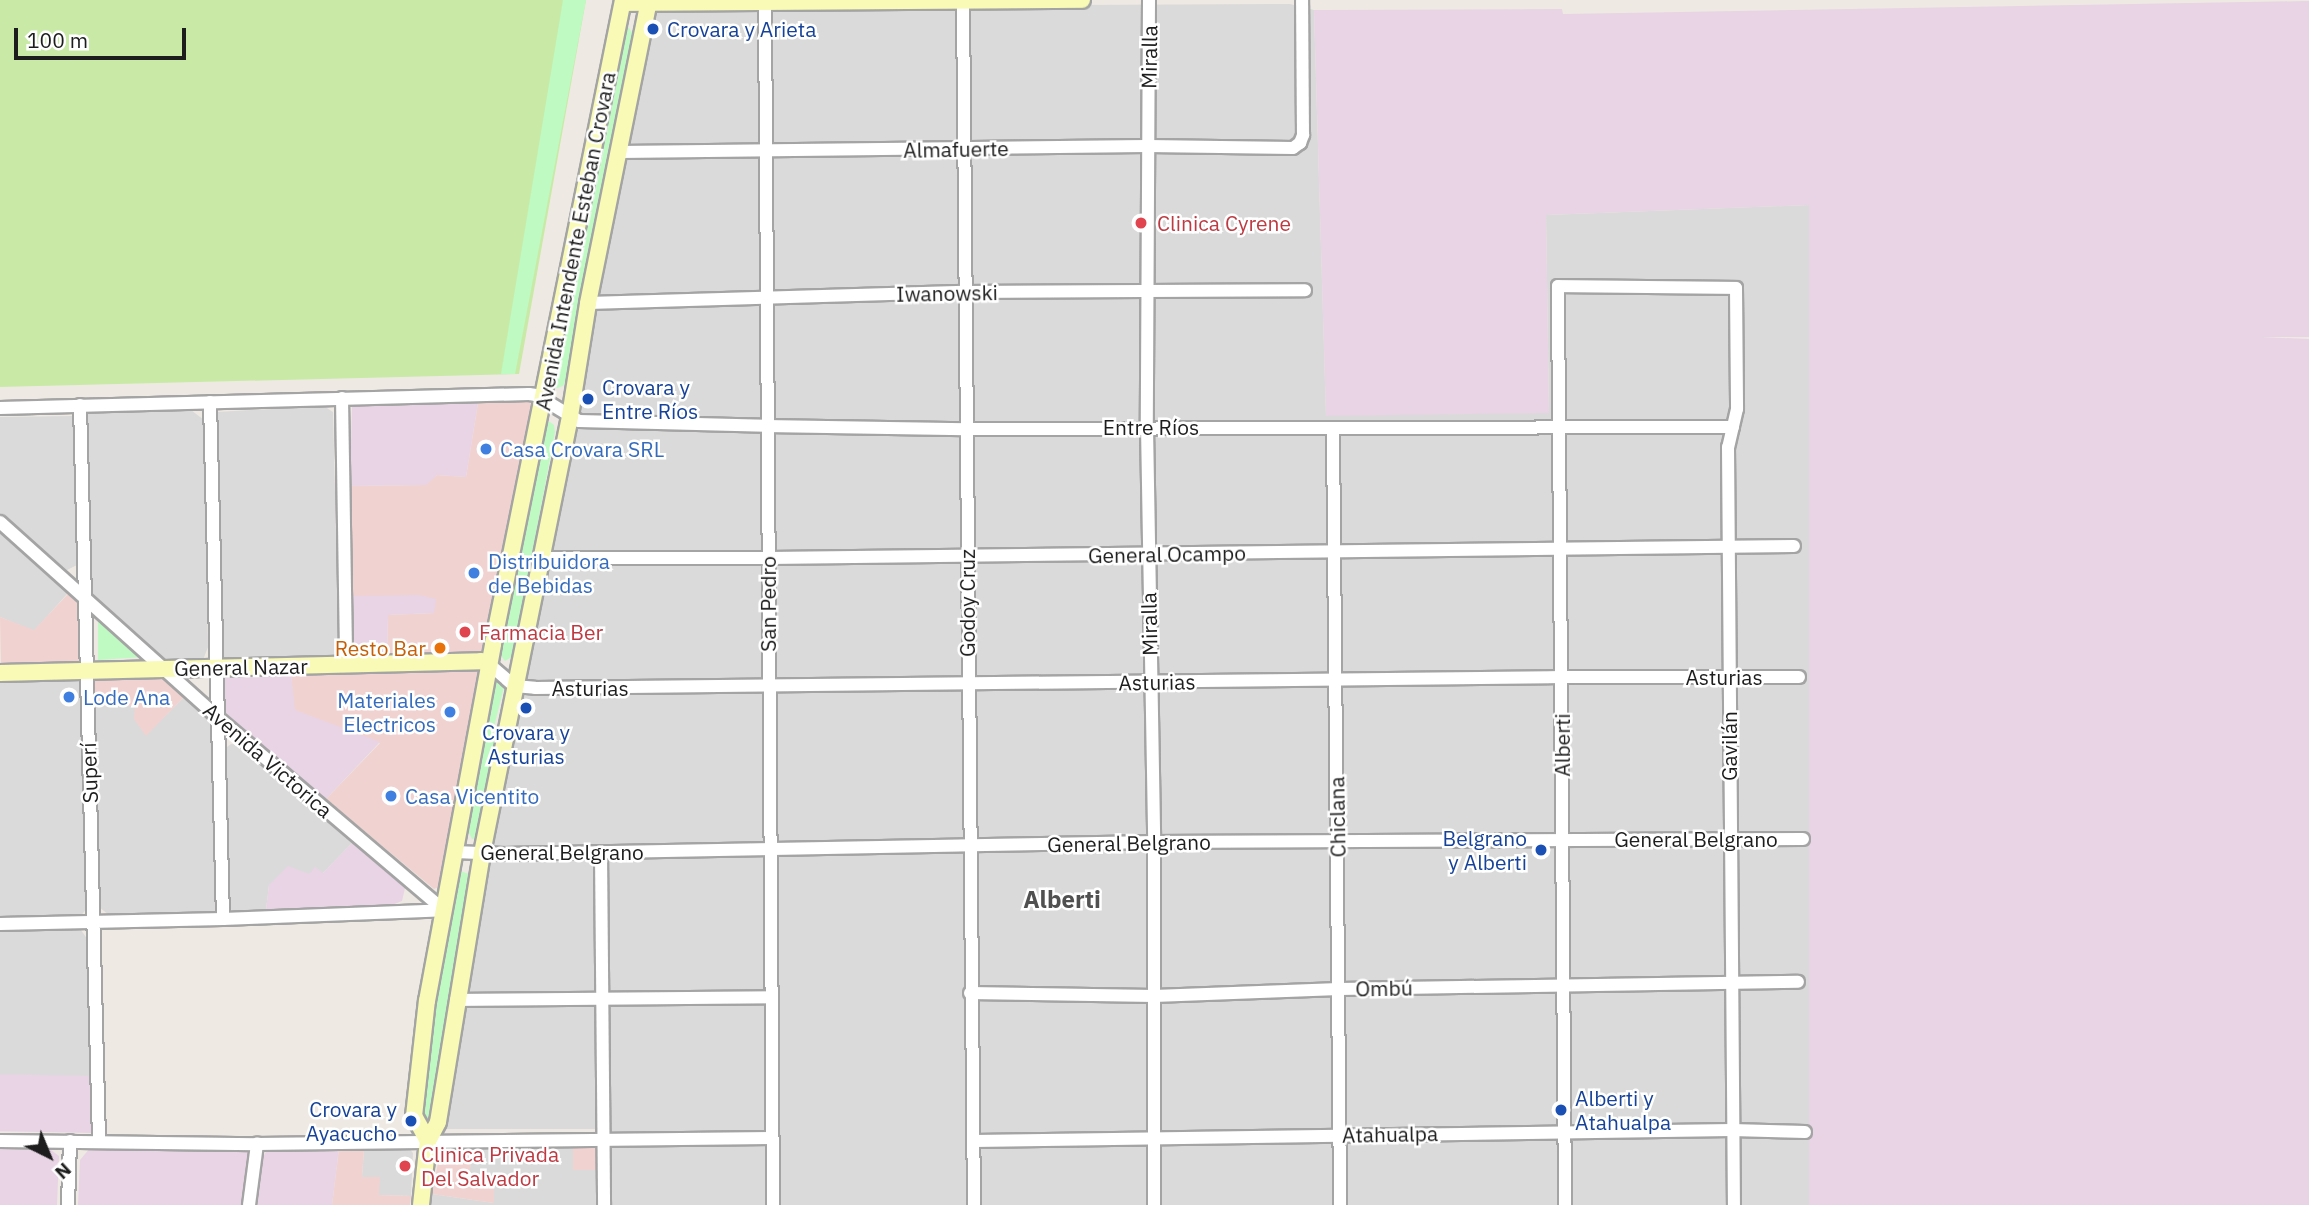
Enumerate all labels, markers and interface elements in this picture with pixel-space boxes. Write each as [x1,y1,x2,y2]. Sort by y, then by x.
scale bar [18,14,189,58]
place label: Crovara y Arieta [667,16,816,42]
marker: Crovara y Arieta [645,21,661,37]
street label: Miralla [1136,25,1162,89]
text: 100 m [27,26,88,54]
street label: Avenida Intendente Esteban Crovara [530,69,620,413]
street label: Almafuerte [903,135,1009,163]
place label: Clinica Cyrene [1157,210,1291,236]
marker: Clinica Cyrene [1131,213,1151,233]
street label: Iwanowski [896,280,998,306]
place label: Crovara y Entre Ríos [602,374,698,424]
marker: Crovara y Entre Ríos [580,391,596,407]
street label: Entre Ríos [1103,414,1199,440]
place label: Casa Crovara SRL [500,436,664,462]
marker: Casa Crovara SRL [478,441,494,457]
street label: General Ocampo [1088,540,1246,568]
place label: Distribuidora de Bebidas [488,548,610,598]
street label: Godoy Cruz [954,549,980,657]
street label: San Pedro [755,556,781,652]
marker: Distribuidora de Bebidas [466,565,482,581]
street label: Miralla [1136,592,1162,656]
place label: Farmacia Ber [479,619,603,645]
marker: Farmacia Ber [457,624,473,640]
place label: Resto Bar [335,635,426,661]
marker: Resto Bar [432,640,448,656]
street label: General Nazar [174,653,308,681]
street label: Asturias [1685,664,1763,690]
street label: Asturias [1118,669,1196,695]
street label: Asturias [551,675,629,701]
place label: Lode Ana [83,684,170,710]
place label: Materiales Electricos [337,687,436,737]
marker: Lode Ana [61,689,77,705]
street label: Avenida Victorica [198,697,338,823]
marker: Crovara y Asturias [518,700,534,716]
marker: Materiales Electricos [442,704,458,720]
street label: Gavilán [1716,711,1742,781]
street label: Alberti [1549,713,1575,777]
place label: Crovara y Asturias [482,719,570,769]
street label: Superí [75,742,103,804]
street label: Chiclana [1324,776,1350,858]
place label: Casa Vicentito [405,783,539,809]
marker: Casa Vicentito [383,788,399,804]
place label: Belgrano y Alberti [1442,825,1527,875]
street label: General Belgrano [1614,826,1778,852]
street label: General Belgrano [1047,829,1211,857]
street label: General Belgrano [480,839,644,865]
marker: Belgrano y Alberti [1533,842,1549,858]
district label: Alberti [1023,886,1101,914]
street label: Ombú [1355,975,1413,1001]
place label: Alberti y Atahualpa [1575,1085,1671,1135]
place label: Crovara y Ayacucho [306,1096,397,1146]
marker: Alberti y Atahualpa [1553,1102,1569,1118]
marker: Crovara y Ayacucho [403,1113,419,1129]
north arrow [14,1121,84,1191]
street label: Atahualpa [1342,1121,1438,1147]
place label: Clinica Privada Del Salvador [421,1141,559,1191]
marker: Clinica Privada Del Salvador [395,1156,415,1176]
text: N [50,1158,77,1185]

